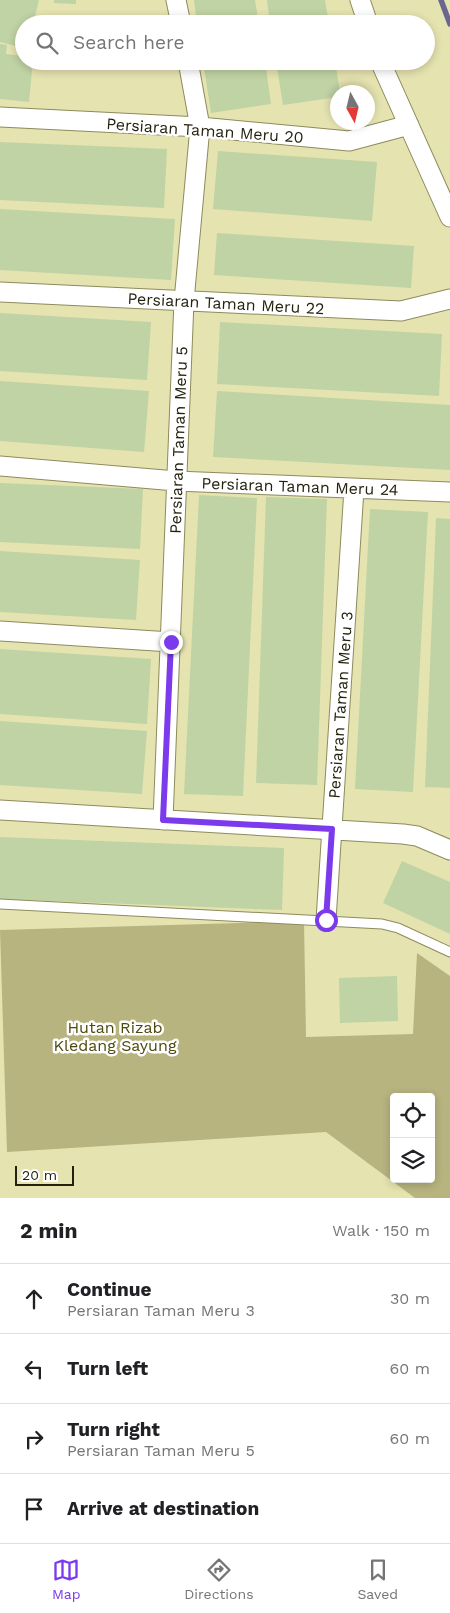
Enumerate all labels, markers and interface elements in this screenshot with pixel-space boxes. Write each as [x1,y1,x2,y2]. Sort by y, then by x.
search box [15,15,435,70]
icon: search [33,29,61,57]
text: Search here [73,31,184,54]
north arrow [330,85,375,130]
street label: Persiaran Taman Meru 20 [106,114,304,147]
street label: Persiaran Taman Meru 22 [127,289,325,318]
street label: Persiaran Taman Meru 5 [166,346,191,534]
street label: Persiaran Taman Meru 24 [201,474,399,499]
street label: Persiaran Taman Meru 3 [324,611,357,799]
route end [160,631,183,654]
route start [315,909,338,932]
park label: Hutan Rizab Kledang Sayung [54,1018,177,1055]
map controls [390,1093,435,1183]
button: locate [390,1093,435,1138]
button: layers [390,1138,435,1183]
scale bar [15,1163,74,1186]
text: 20 m [22,1167,57,1183]
text: 2 min [20,1218,77,1243]
text: Walk · 150 m [332,1221,430,1240]
text: Continue [67,1278,151,1301]
icon: ahead [20,1285,48,1313]
text: 30 m [390,1289,430,1308]
text: Persiaran Taman Meru 3 [67,1301,255,1320]
icon: left [20,1355,48,1383]
text: Turn left [67,1357,148,1380]
text: 60 m [390,1359,430,1378]
text: Turn right [67,1418,160,1441]
icon: right [20,1425,48,1453]
text: 60 m [390,1429,430,1448]
text: Persiaran Taman Meru 5 [67,1441,255,1460]
icon: arrive [20,1495,48,1523]
text: Arrive at destination [67,1497,259,1520]
tab: Map [52,1556,81,1602]
tab: Directions [184,1556,254,1602]
tab: Saved [357,1556,398,1602]

